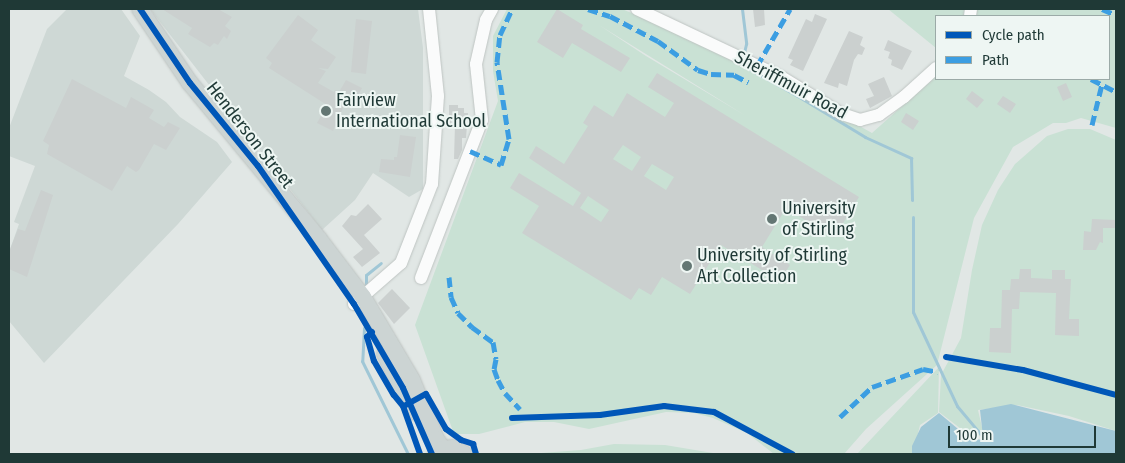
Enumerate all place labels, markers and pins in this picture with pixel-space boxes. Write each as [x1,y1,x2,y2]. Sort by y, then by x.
place label: Fairview International School [336,90,486,132]
marker: Fairview International School [320,105,332,117]
place label: University of Stirling [782,198,856,240]
marker: University of Stirling [766,213,778,225]
place label: University of Stirling Art Collection [697,245,847,288]
marker: University of Stirling Art Collection [681,260,693,272]

